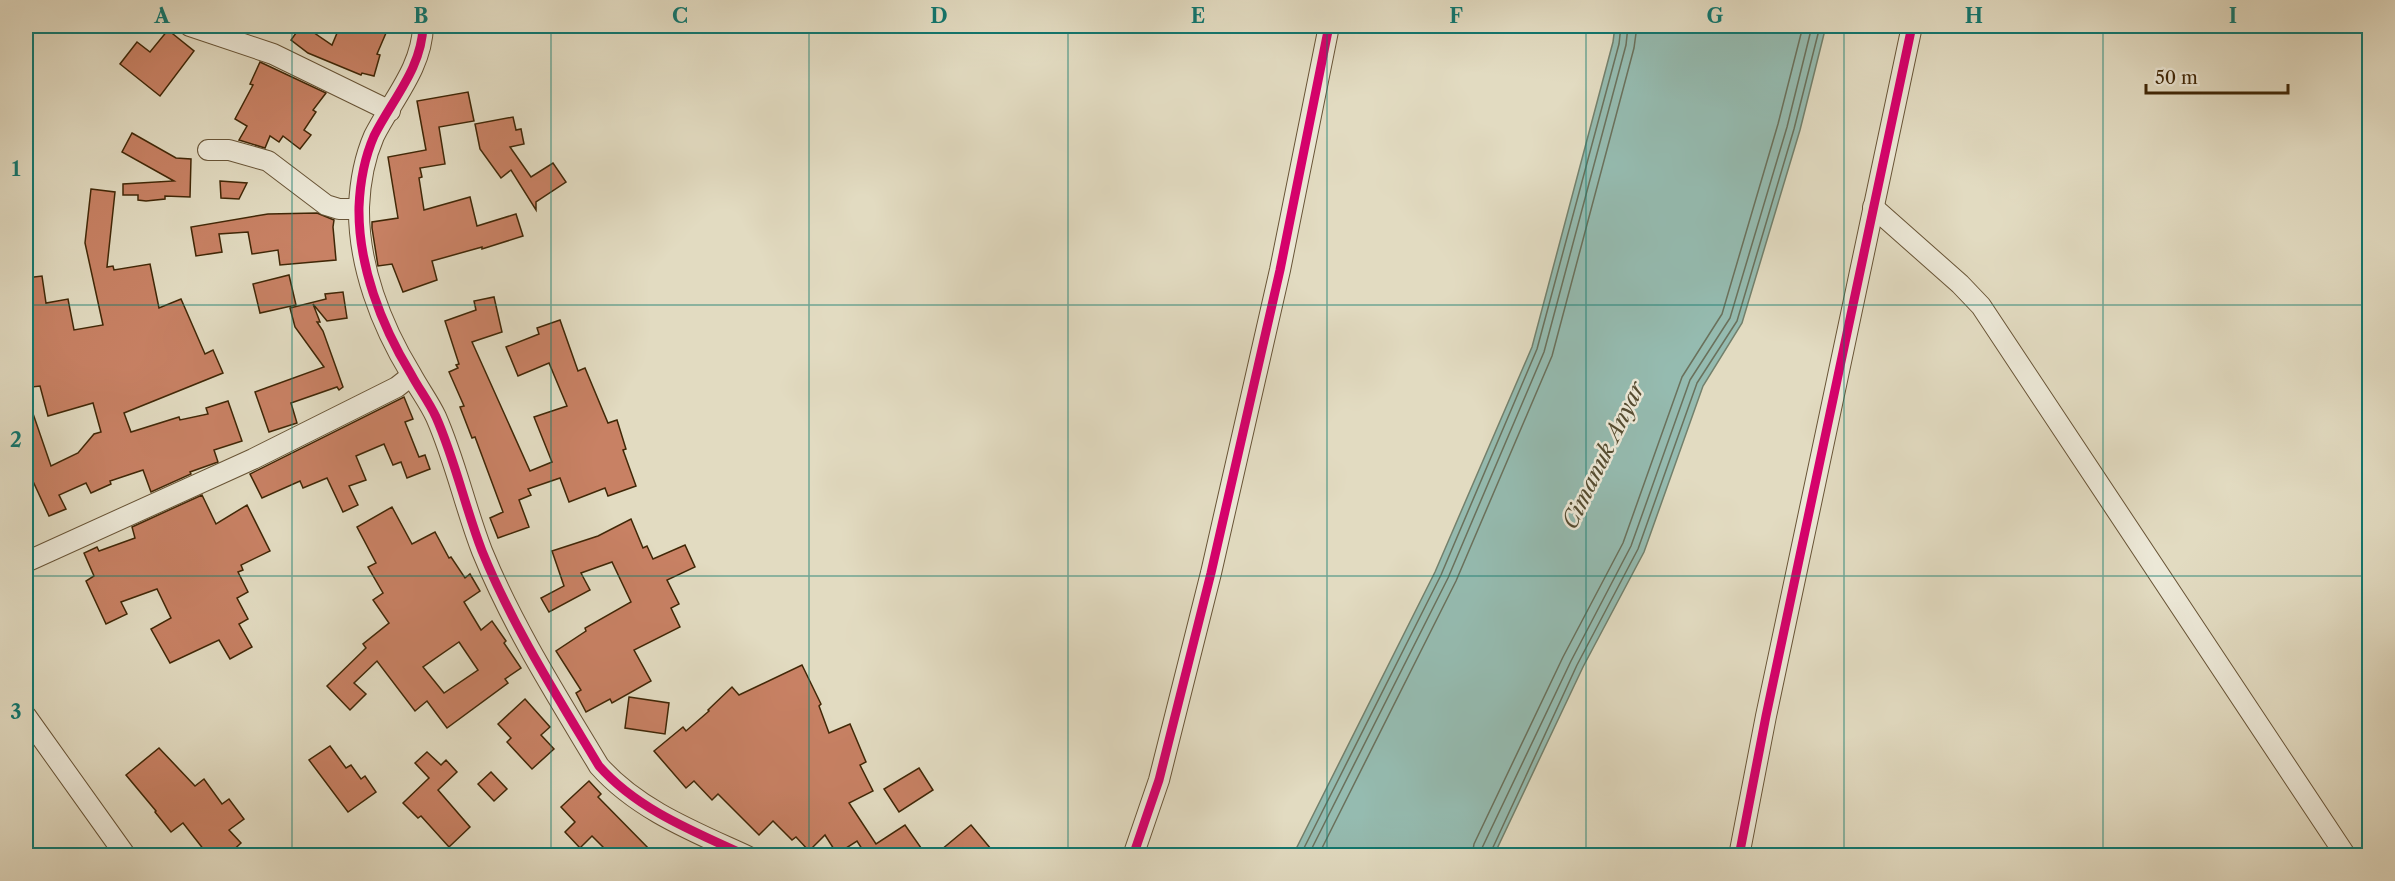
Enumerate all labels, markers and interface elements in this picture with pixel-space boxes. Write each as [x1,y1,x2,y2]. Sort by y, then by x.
text: A [153,4,170,28]
text: B [414,4,429,28]
text: C [672,4,688,28]
text: D [930,4,948,28]
text: E [1191,4,1205,28]
text: F [1449,4,1463,28]
text: G [1707,4,1724,28]
text: H [1965,4,1983,28]
text: I [2229,4,2237,28]
scale bar [2146,57,2288,95]
text: 50 m [2155,67,2198,89]
text: 1 [12,157,21,181]
water label: Cimanuk Anyar [1556,376,1651,533]
text: 2 [10,428,22,452]
text: 3 [10,700,22,724]

